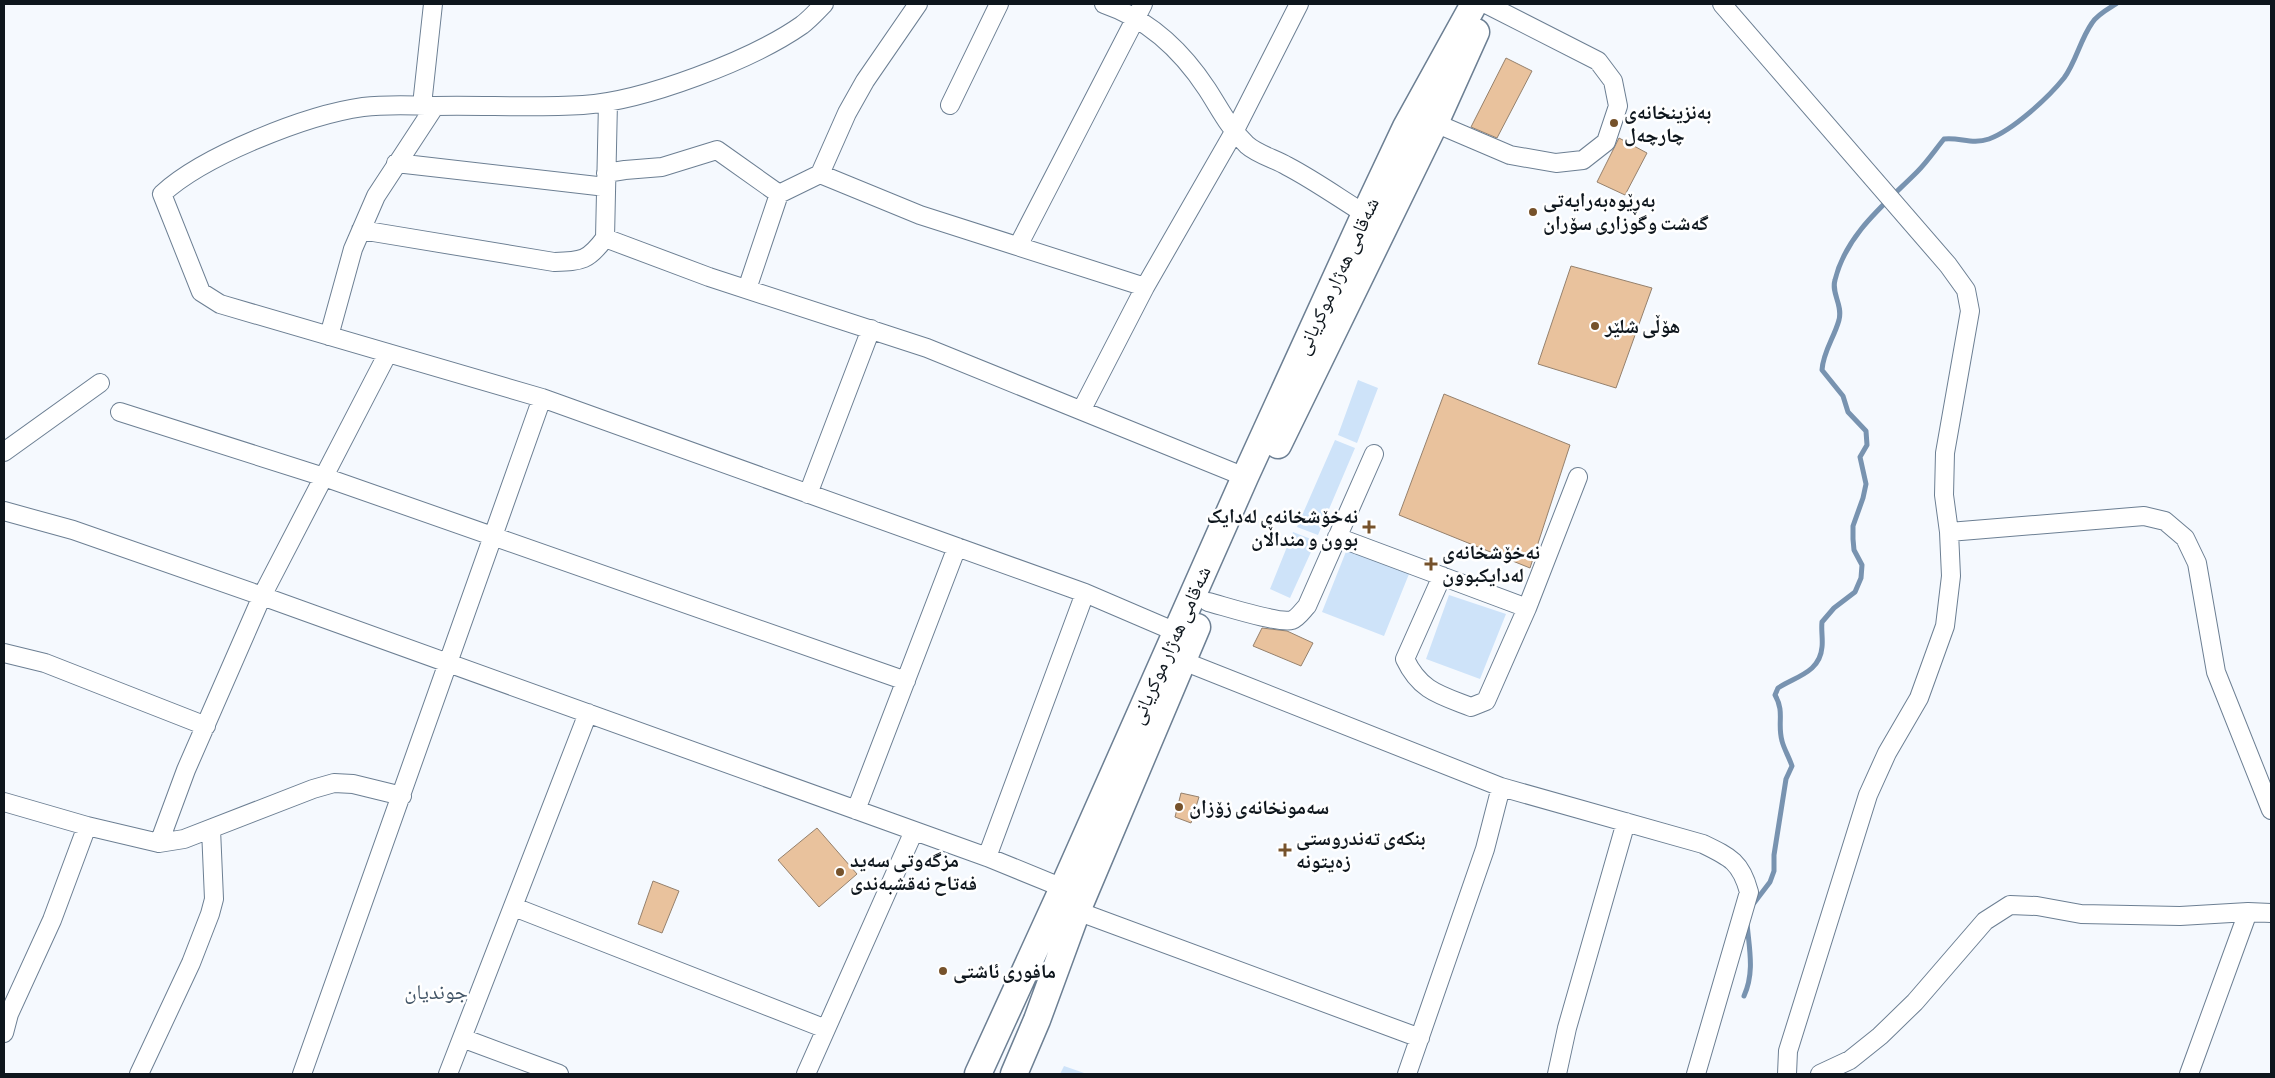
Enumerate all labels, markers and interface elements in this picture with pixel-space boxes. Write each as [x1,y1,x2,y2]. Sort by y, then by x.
place label: بەنزینخانەی چارچەل [1624,103,1711,147]
marker: بەنزینخانەی چارچەل [1608,117,1620,129]
place label: بەڕێوەبەرایەتی گەشت وگوزاری سۆران [1543,191,1709,235]
street label: شەقامی ھەژار موکریانی [1293,195,1384,358]
marker: بەڕێوەبەرایەتی گەشت وگوزاری سۆران [1527,206,1539,218]
place label: هۆڵی شلێر [1604,314,1680,339]
marker: هۆڵی شلێر [1589,320,1601,332]
place label: نەخۆشخانەی لەدایک بوون و منداڵان [1207,507,1358,551]
marker: نەخۆشخانەی لەدایک بوون و منداڵان [1362,520,1376,534]
place label: نەخۆشخانەی لەدایکبوون [1442,543,1540,587]
marker: نەخۆشخانەی لەدایکبوون [1424,557,1438,571]
street label: شەقامی ھەژار موکریانی [1127,563,1216,728]
place label: سەمونخانەی زۆزان [1189,798,1329,819]
marker: سەمونخانەی زۆزان [1173,801,1185,813]
place label: بنکەی تەندروستی زەیتونە [1296,829,1426,873]
marker: بنکەی تەندروستی زەیتونە [1278,843,1292,857]
place label: مزگەوتی سەید فەتاح نەقشبەندی [850,851,977,896]
marker: مزگەوتی سەید فەتاح نەقشبەندی [834,866,846,878]
place label: مافوری ئاشتی [953,962,1056,984]
marker: مافوری ئاشتی [937,965,949,977]
district label: جوندیان [404,982,468,1004]

